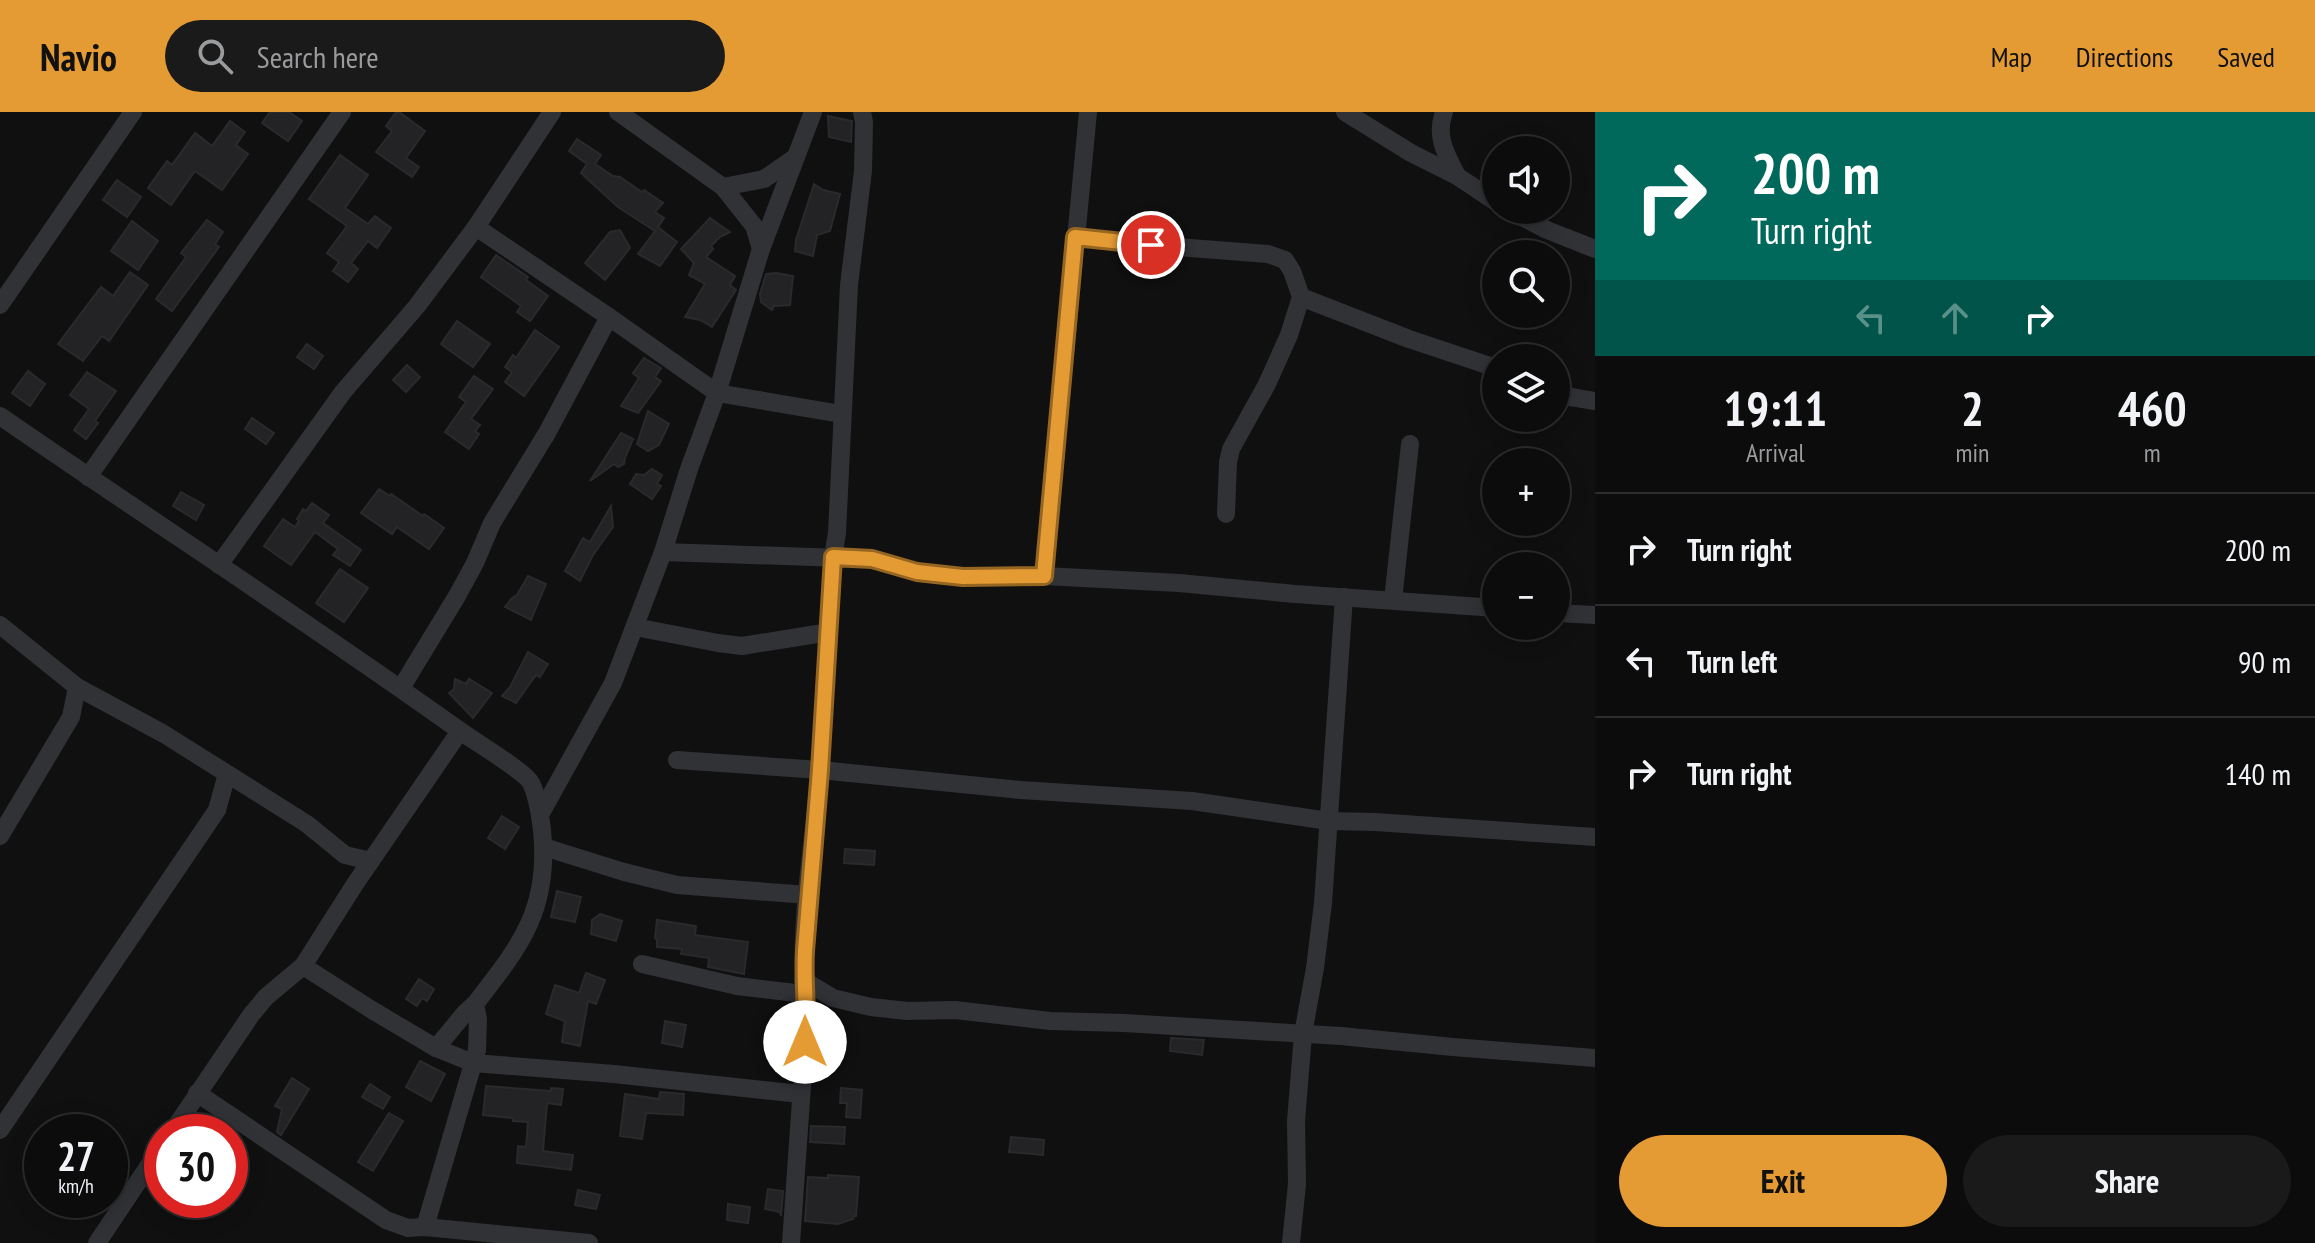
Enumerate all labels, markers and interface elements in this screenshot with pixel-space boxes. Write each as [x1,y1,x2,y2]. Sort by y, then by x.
search box [165,20,725,92]
text: Navio [40,32,117,81]
icon: search [193,34,237,78]
text: Search here [257,37,379,76]
text: Map [1991,38,2032,75]
text: Directions [2076,38,2173,75]
text: Saved [2217,38,2275,75]
map controls [1482,136,1570,640]
button: sound [1482,136,1570,224]
text: 200 m [1751,137,1880,209]
icon: right [1619,144,1723,248]
text: Turn right [1751,207,1872,254]
pin [1117,211,1185,279]
icon: arrive [1129,223,1173,267]
button: search [1482,240,1570,328]
icon: left [1849,296,1893,340]
icon: ahead [1933,296,1977,340]
icon: right [2017,296,2061,340]
button: layers [1482,344,1570,432]
text: 19:11 [1723,377,1827,439]
text: 2 [1961,377,1984,439]
text: 460 [2118,377,2187,439]
text: Arrival [1746,436,1805,469]
text: min [1955,436,1989,469]
text: m [2144,436,2161,469]
button: + [1482,448,1570,536]
icon: right [1619,527,1663,571]
text: Turn right [1687,530,1791,569]
text: 200 m [2225,530,2291,569]
button: − [1482,552,1570,640]
icon: left [1619,639,1663,683]
text: Turn left [1687,642,1777,681]
text: 90 m [2238,642,2291,681]
icon: right [1619,751,1663,795]
text: Turn right [1687,754,1791,793]
text: 140 m [2225,754,2291,793]
position arrow [763,1000,847,1084]
speed limit sign: 30 [144,1114,248,1218]
text: 27 [57,1130,95,1182]
button: Exit [1619,1135,1947,1227]
button: Share [1963,1135,2291,1227]
text: km/h [58,1173,94,1199]

